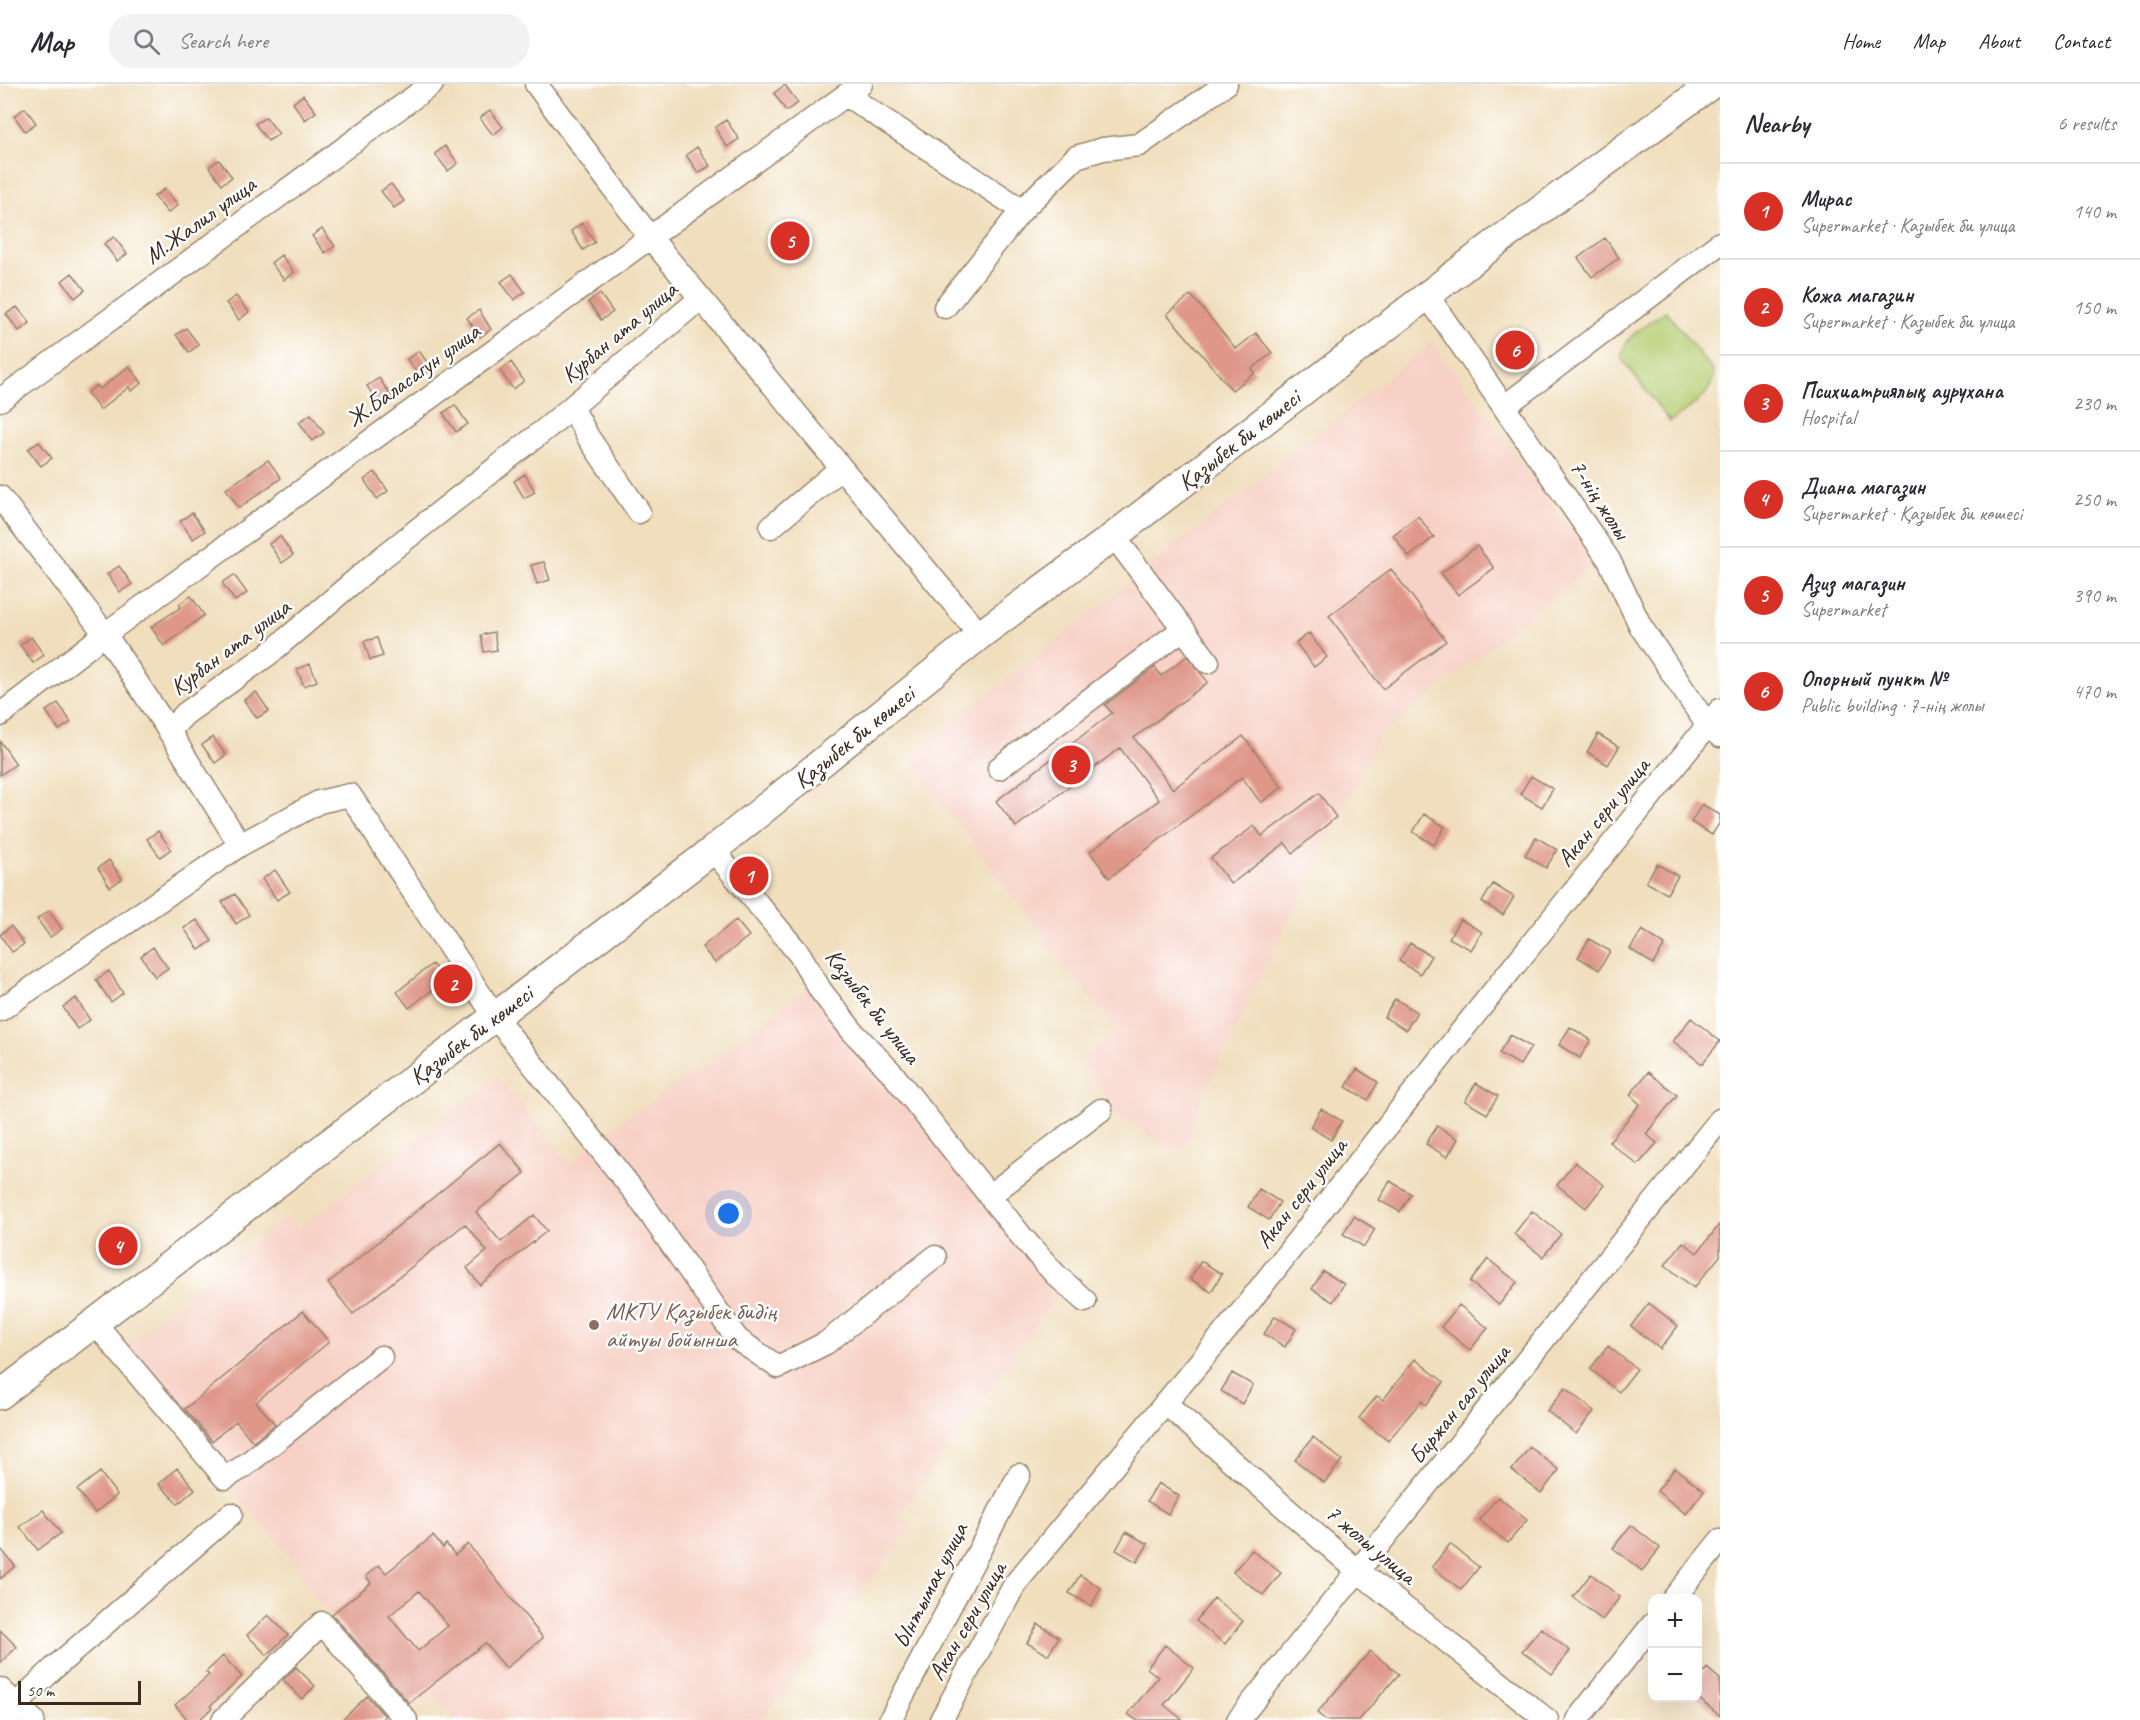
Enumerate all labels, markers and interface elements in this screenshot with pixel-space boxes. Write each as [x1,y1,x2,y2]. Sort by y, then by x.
search box [109,14,529,68]
text: Map [30,24,73,59]
icon: search [130,25,163,58]
text: Search here [178,27,268,55]
text: Home [1842,28,1880,54]
text: Map [1913,28,1945,54]
text: About [1978,28,2020,54]
text: Contact [2053,28,2110,54]
text: Nearby [1744,107,1809,140]
text: 6 results [2057,111,2116,136]
street label: М.Жалил улица [138,169,263,270]
text: Мирас [1801,185,1851,213]
text: 1 [1759,199,1768,224]
text: 140 m [2073,199,2116,224]
text: Supermarket · Казыбек би улица [1801,213,2015,238]
pin: 5 [770,218,810,264]
street label: Курбан ата улица [555,274,684,389]
text: Кожа магазин [1801,281,1913,309]
text: 2 [1759,295,1768,320]
text: 150 m [2073,295,2116,320]
text: Supermarket · Казыбек би улица [1801,309,2015,334]
street label: Ж.Баласагун улица [340,315,487,434]
pin: 6 [1496,328,1534,372]
text: Психиатриялық аурухана [1801,377,2003,405]
street label: Қазыбек би көшесі [1172,381,1309,498]
text: 3 [1759,391,1768,416]
text: 230 m [2073,391,2116,416]
text: Hospital [1801,405,1856,430]
street label: 7-нің жолы [1563,453,1638,546]
text: Диана магазин [1801,473,1925,501]
text: 4 [1759,487,1768,512]
text: 250 m [2073,487,2116,512]
text: Supermarket · Қазыбек би көшесі [1801,501,2022,526]
text: Азиз магазин [1801,569,1905,597]
text: 5 [1759,583,1768,608]
text: 390 m [2073,583,2116,608]
street label: Курбан ата улица [164,591,297,702]
text: Supermarket [1801,597,1886,622]
text: Опорный пункт № [1801,665,1947,693]
street label: Қазыбек би көшесі [787,677,923,796]
text: 6 [1759,679,1768,704]
text: 470 m [2073,679,2116,704]
text: Public building · 7-нің жолы [1801,693,1984,718]
pin: 3 [1052,742,1090,788]
street label: Акан сери улица [1550,750,1657,873]
pin: 1 [730,854,768,898]
street label: Казыбек би улица [818,942,928,1071]
pin: 2 [434,962,472,1006]
street label: Қазыбек би көшесі [403,977,541,1092]
street label: Акан сери улица [1249,1130,1355,1254]
your location [714,1199,743,1228]
pin: 4 [98,1224,138,1268]
place label: МКТУ Қазыбек бидің айтуы бойынша [606,1296,778,1354]
marker: МКТУ Қазыбек бидің айтуы бойынша [587,1318,601,1332]
street label: Биржан сал улица [1402,1336,1518,1470]
street label: 7 жолы улица [1320,1497,1424,1592]
street label: Ынтымак улица [886,1516,975,1652]
street label: Акан сери улица [921,1555,1014,1686]
map controls [1648,1594,1702,1702]
button: + [1648,1594,1702,1648]
button: − [1648,1648,1702,1702]
scale bar [18,1678,141,1706]
text: 50 m [27,1681,54,1701]

